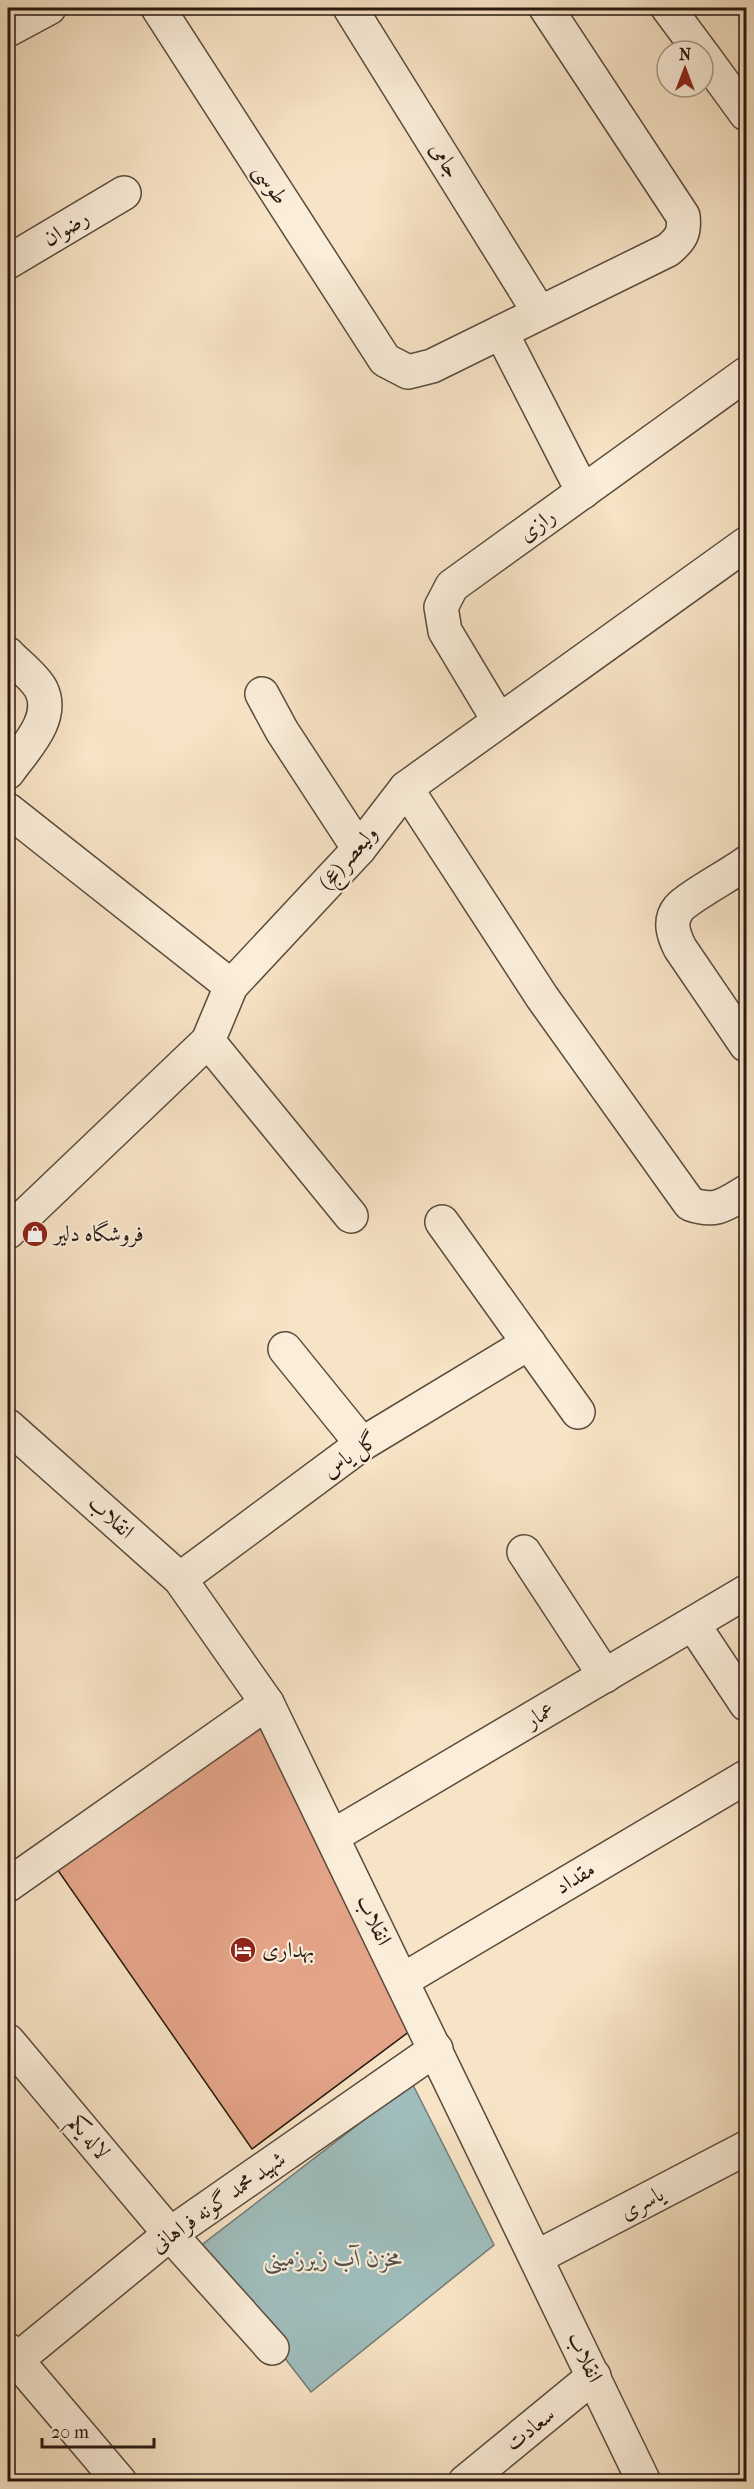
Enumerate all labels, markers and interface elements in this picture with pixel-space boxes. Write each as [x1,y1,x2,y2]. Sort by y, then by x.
north arrow [655,39,715,99]
text: N [679,45,692,64]
street label: جامی [424,137,466,183]
street label: طوسی [247,159,294,210]
street label: رضوان [38,204,94,252]
street label: رازی [514,503,560,547]
street label: ولیعصر(عج) [313,821,387,899]
shop icon: فروشگاه دلیر [20,1219,50,1249]
place label: فروشگاه دلیر [52,1220,144,1248]
street label: گل یاس [317,1426,384,1485]
street label: انقلاب [83,1490,139,1544]
street label: عمار [519,1696,559,1735]
street label: مقداد [550,1856,600,1900]
street label: انقلاب [351,1891,397,1949]
hotel icon: بهداری [228,1935,258,1965]
place label: بهداری [262,1937,314,1964]
street label: لاله یکم [58,2109,115,2169]
street label: شهید محمد گونه فراهانی [146,2146,291,2259]
street label: یاسری [616,2180,670,2226]
water label: مخزن آب زیرزمینی [263,2244,403,2275]
street label: انقلاب [562,2328,608,2386]
street label: سعادت [500,2401,560,2457]
scale bar [42,2411,154,2449]
text: 20 m [51,2422,89,2443]

